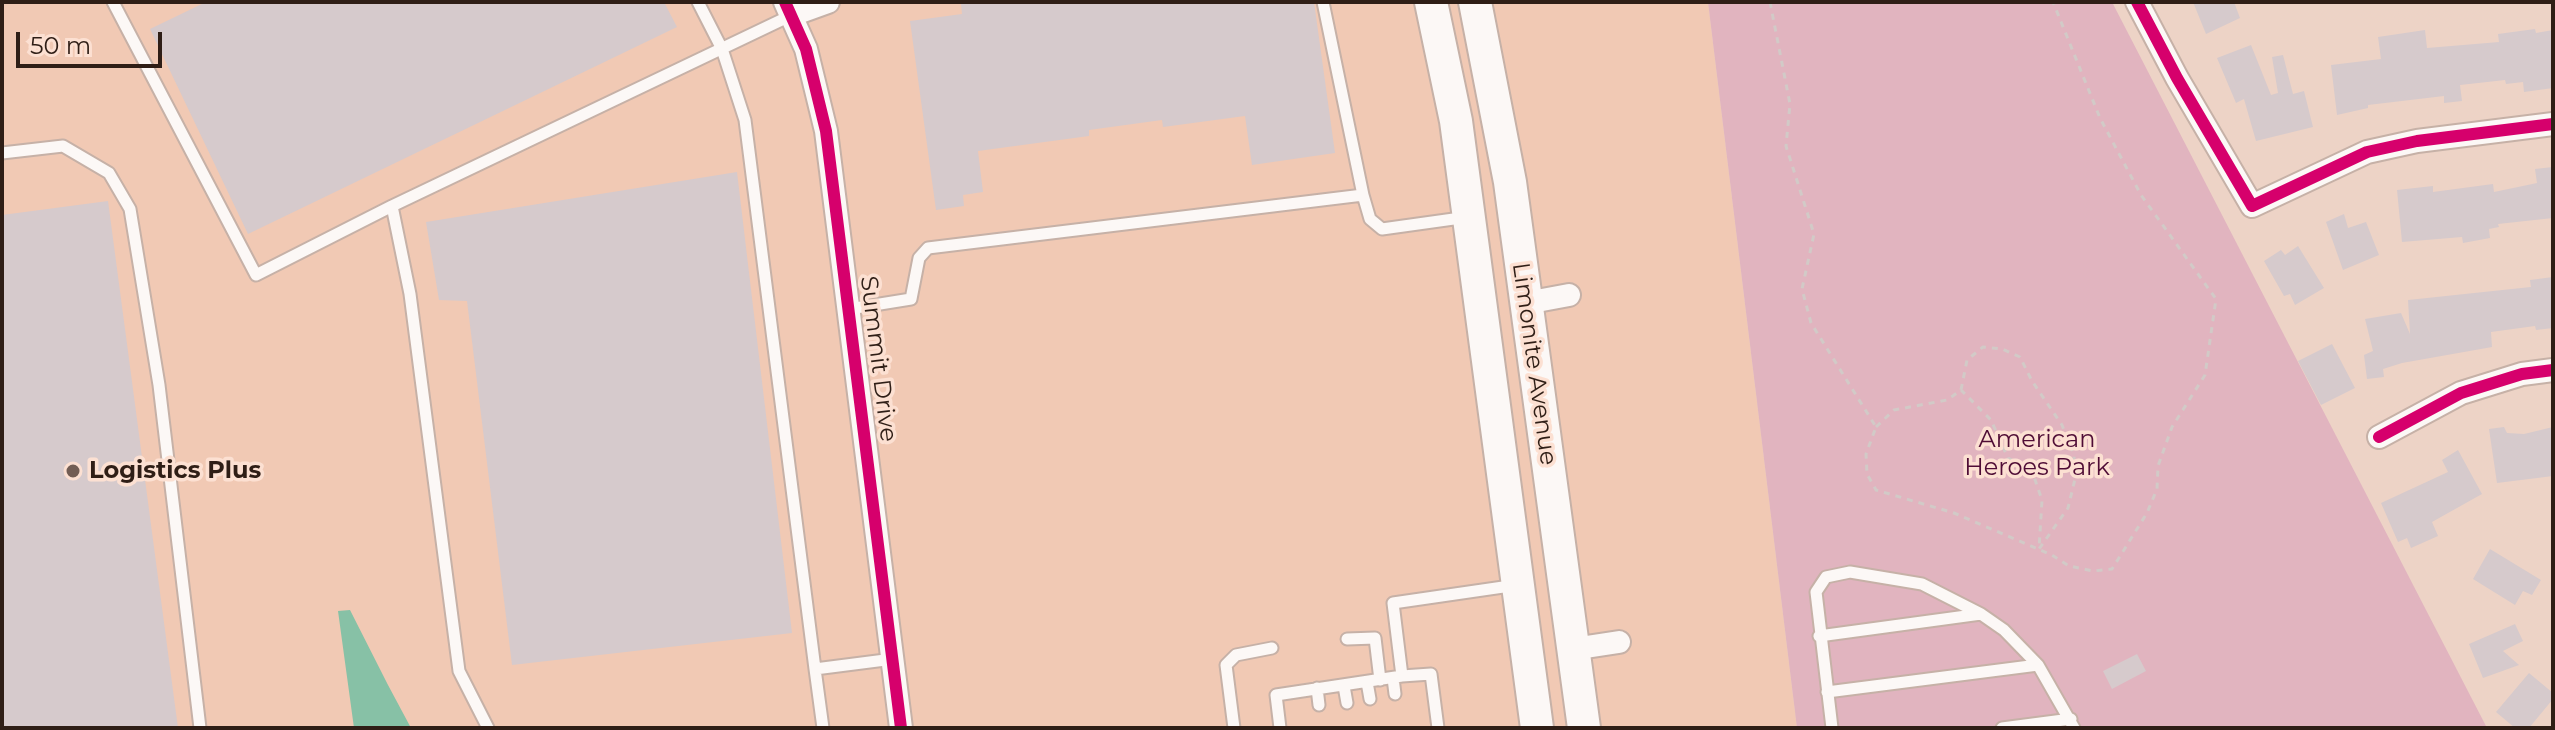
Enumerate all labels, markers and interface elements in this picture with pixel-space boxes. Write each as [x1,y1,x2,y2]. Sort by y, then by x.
scale bar [20,16,166,66]
text: 50 m [30,31,91,60]
street label: Limonite Avenue [1506,261,1562,467]
street label: Summit Drive [854,274,902,444]
park label: American Heroes Park [1964,426,2110,482]
place label: Logistics Plus [89,457,261,485]
marker: Logistics Plus [64,462,82,480]

